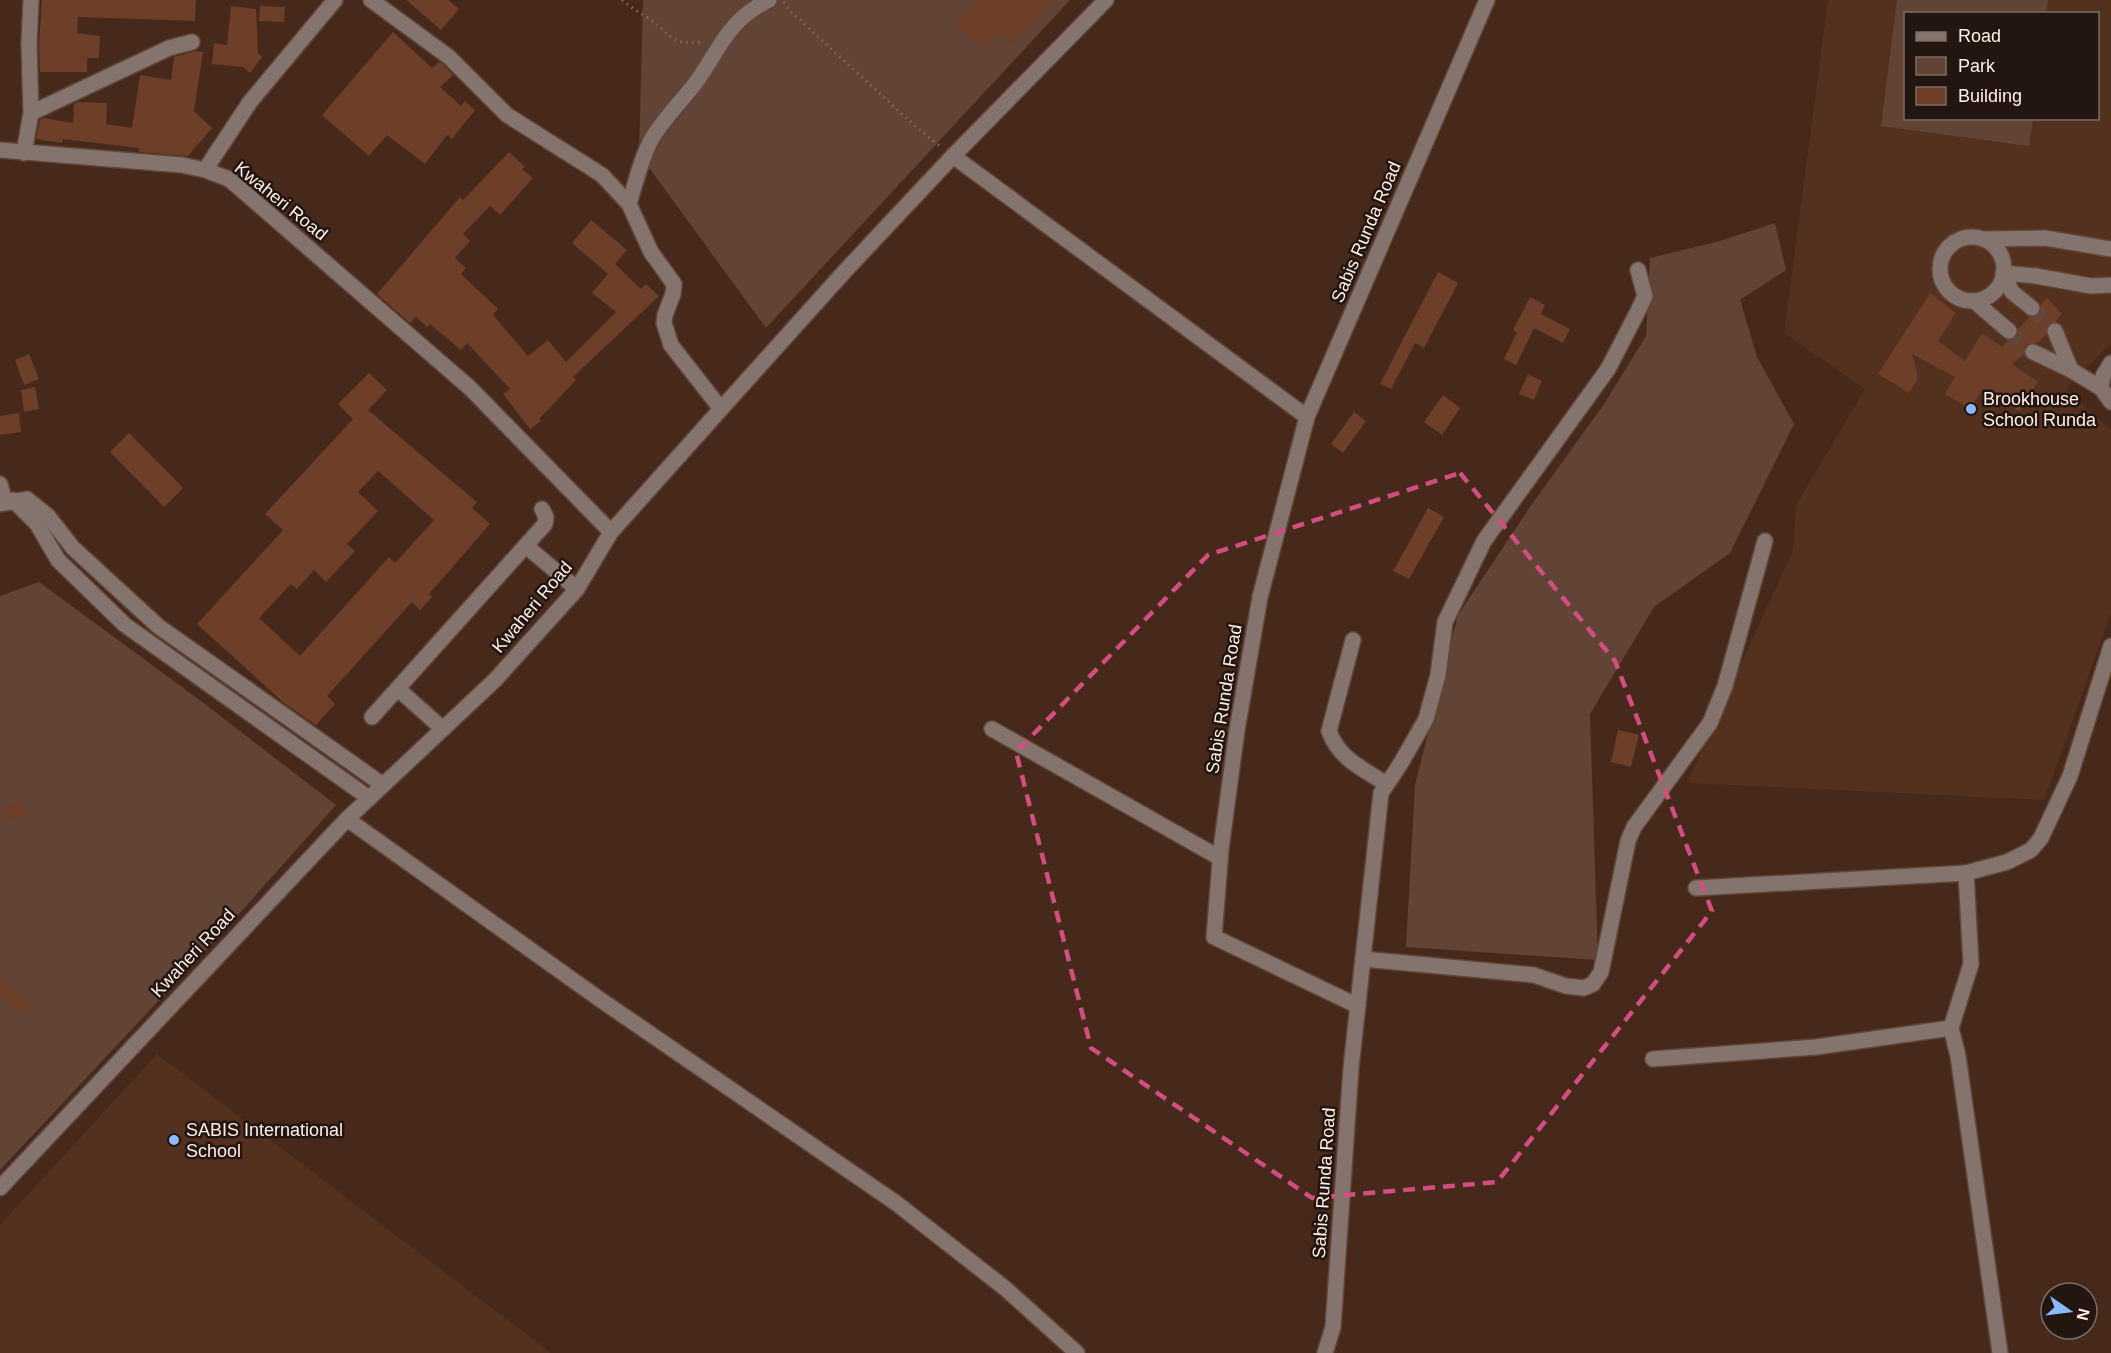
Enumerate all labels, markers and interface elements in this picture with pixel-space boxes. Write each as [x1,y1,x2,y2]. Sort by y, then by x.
legend [1904,12,2099,120]
text: Road [1958,26,2001,46]
text: Park [1958,56,1996,76]
text: Building [1958,86,2022,106]
street label: Kwaheri Road [231,158,331,244]
street label: Sabis Runda Road [1327,159,1405,305]
place label: Brookhouse School Runda [1983,389,2097,430]
marker: Brookhouse School Runda [1964,402,1978,416]
street label: Kwaheri Road [488,557,576,657]
street label: Sabis Runda Road [1202,623,1246,775]
street label: Kwaheri Road [147,905,239,1001]
street label: Sabis Runda Road [1309,1107,1339,1259]
place label: SABIS International School [186,1120,343,1161]
marker: SABIS International School [167,1133,181,1147]
north arrow [2039,1281,2099,1341]
text: N [2073,1307,2093,1322]

